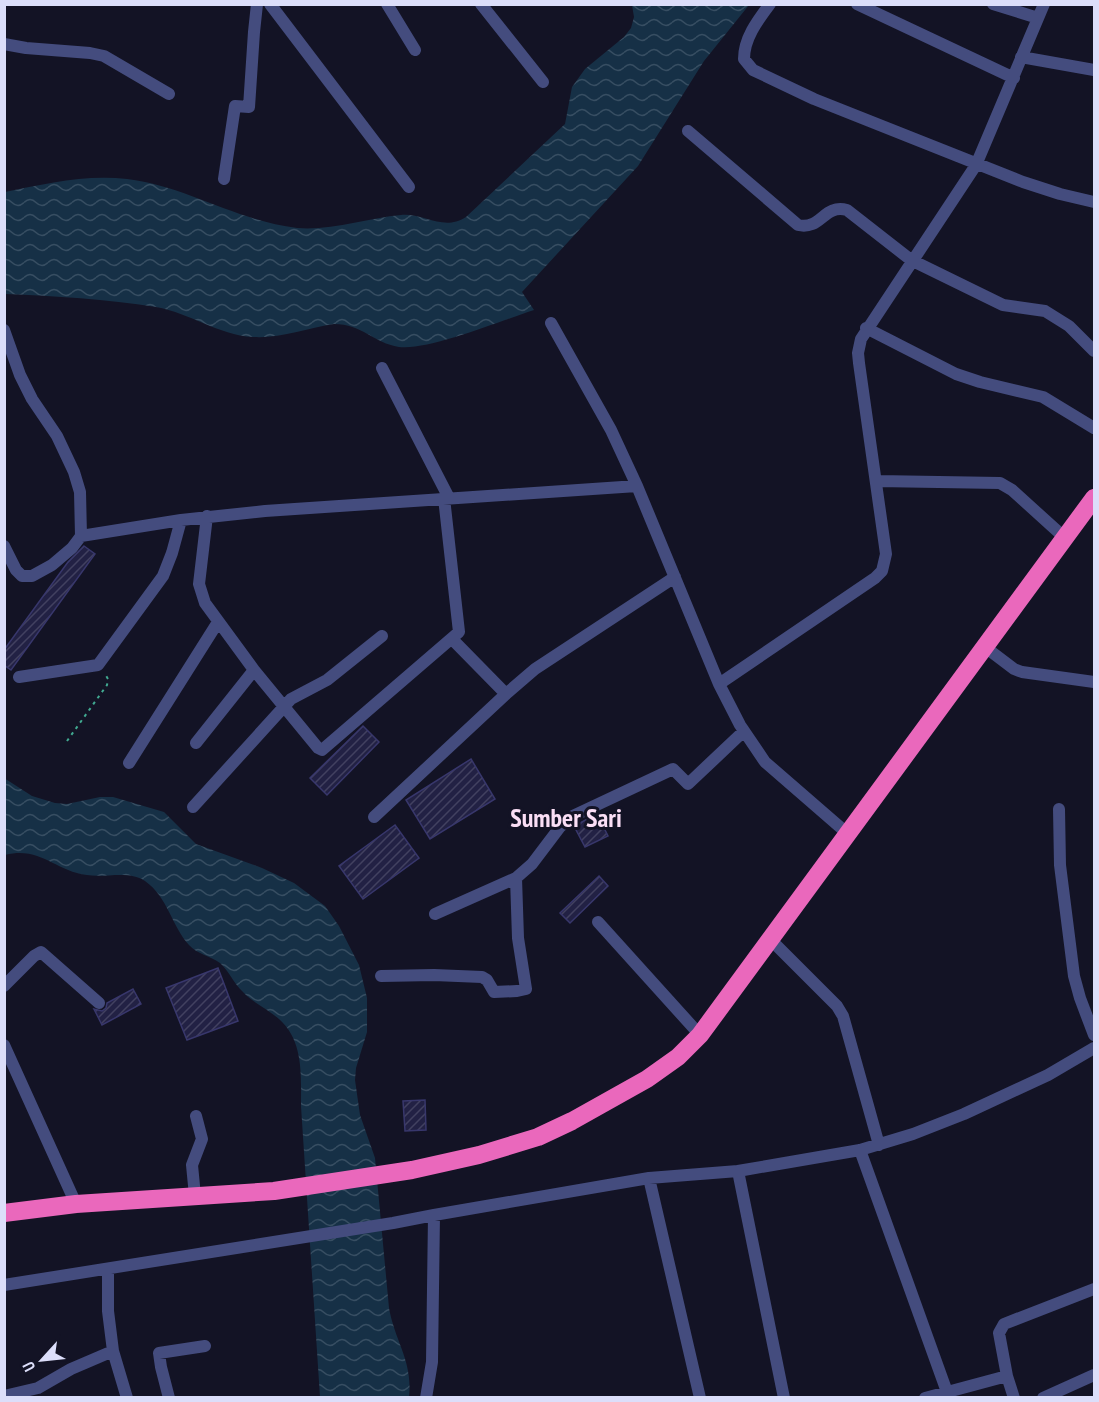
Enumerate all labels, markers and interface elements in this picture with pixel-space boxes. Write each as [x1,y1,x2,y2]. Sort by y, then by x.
district label: Sumber Sari [510,801,622,834]
north arrow [12,1330,72,1390]
text: U [18,1359,39,1375]

